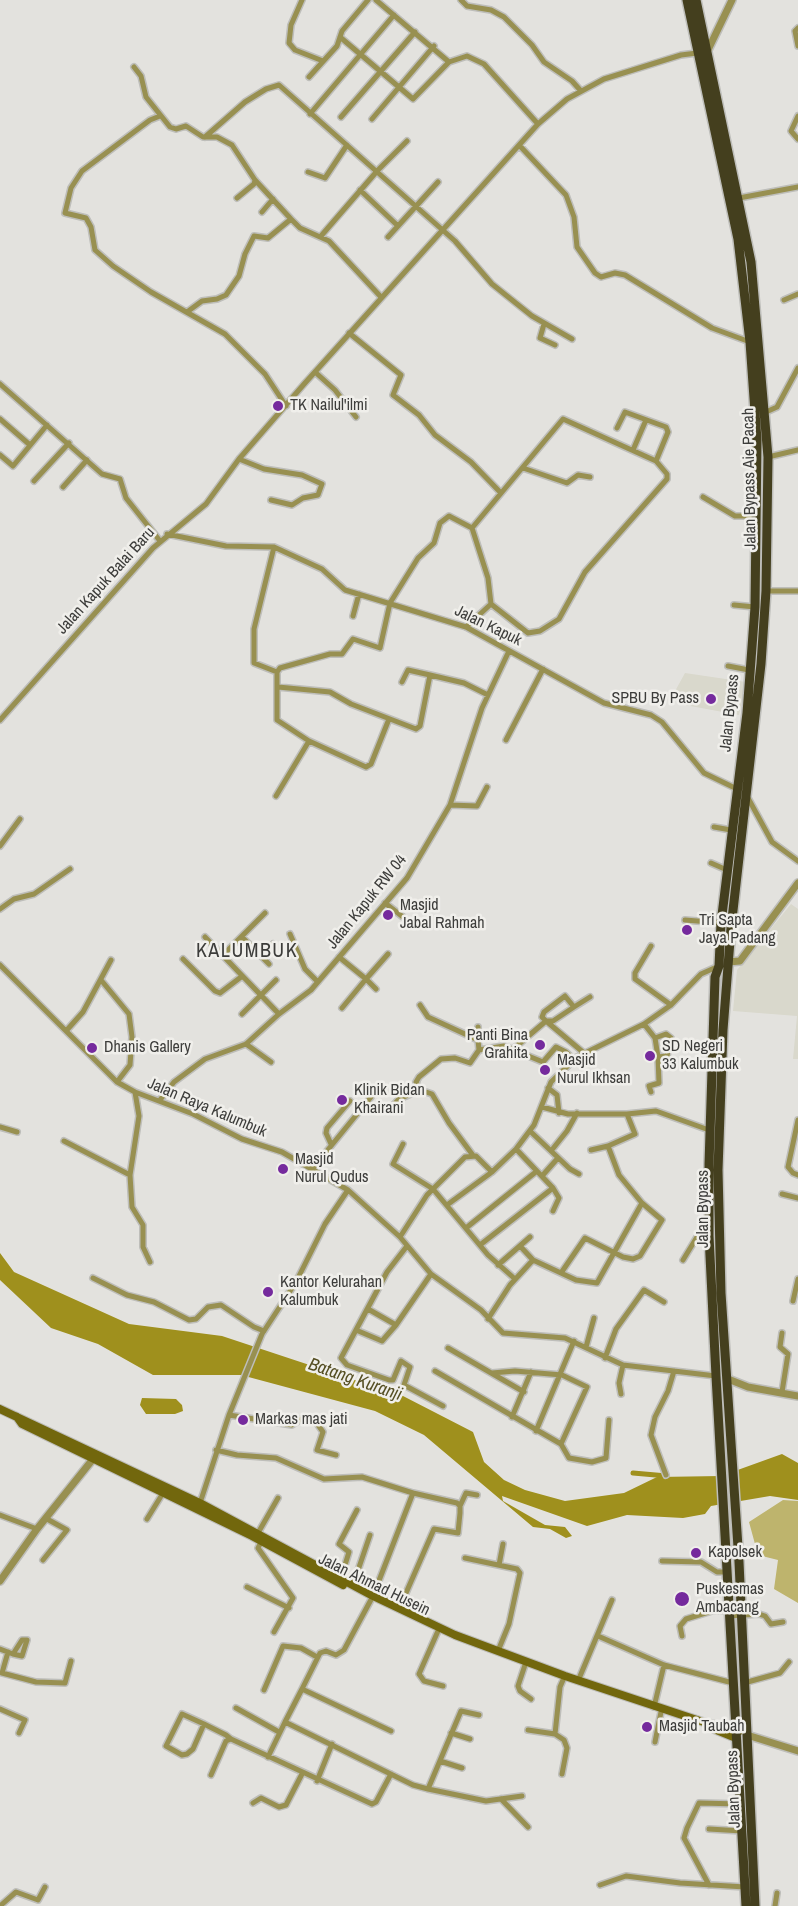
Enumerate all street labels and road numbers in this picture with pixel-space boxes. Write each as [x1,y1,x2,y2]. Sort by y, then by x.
street label: Jalan Bypass Aie Pacah [739,408,761,550]
street label: Jalan Kapuk Balai Baru [53,524,159,638]
street label: Jalan Kapuk [451,602,525,650]
street label: Jalan Bypass [716,673,744,753]
street label: Jalan Kapuk RW 04 [323,851,411,953]
street label: Jalan Raya Kalumbuk [145,1074,269,1142]
street label: Jalan Bypass [694,1170,714,1248]
street label: Jalan Ahmad Husein [315,1550,433,1620]
street label: Jalan Bypass [723,1750,745,1828]

